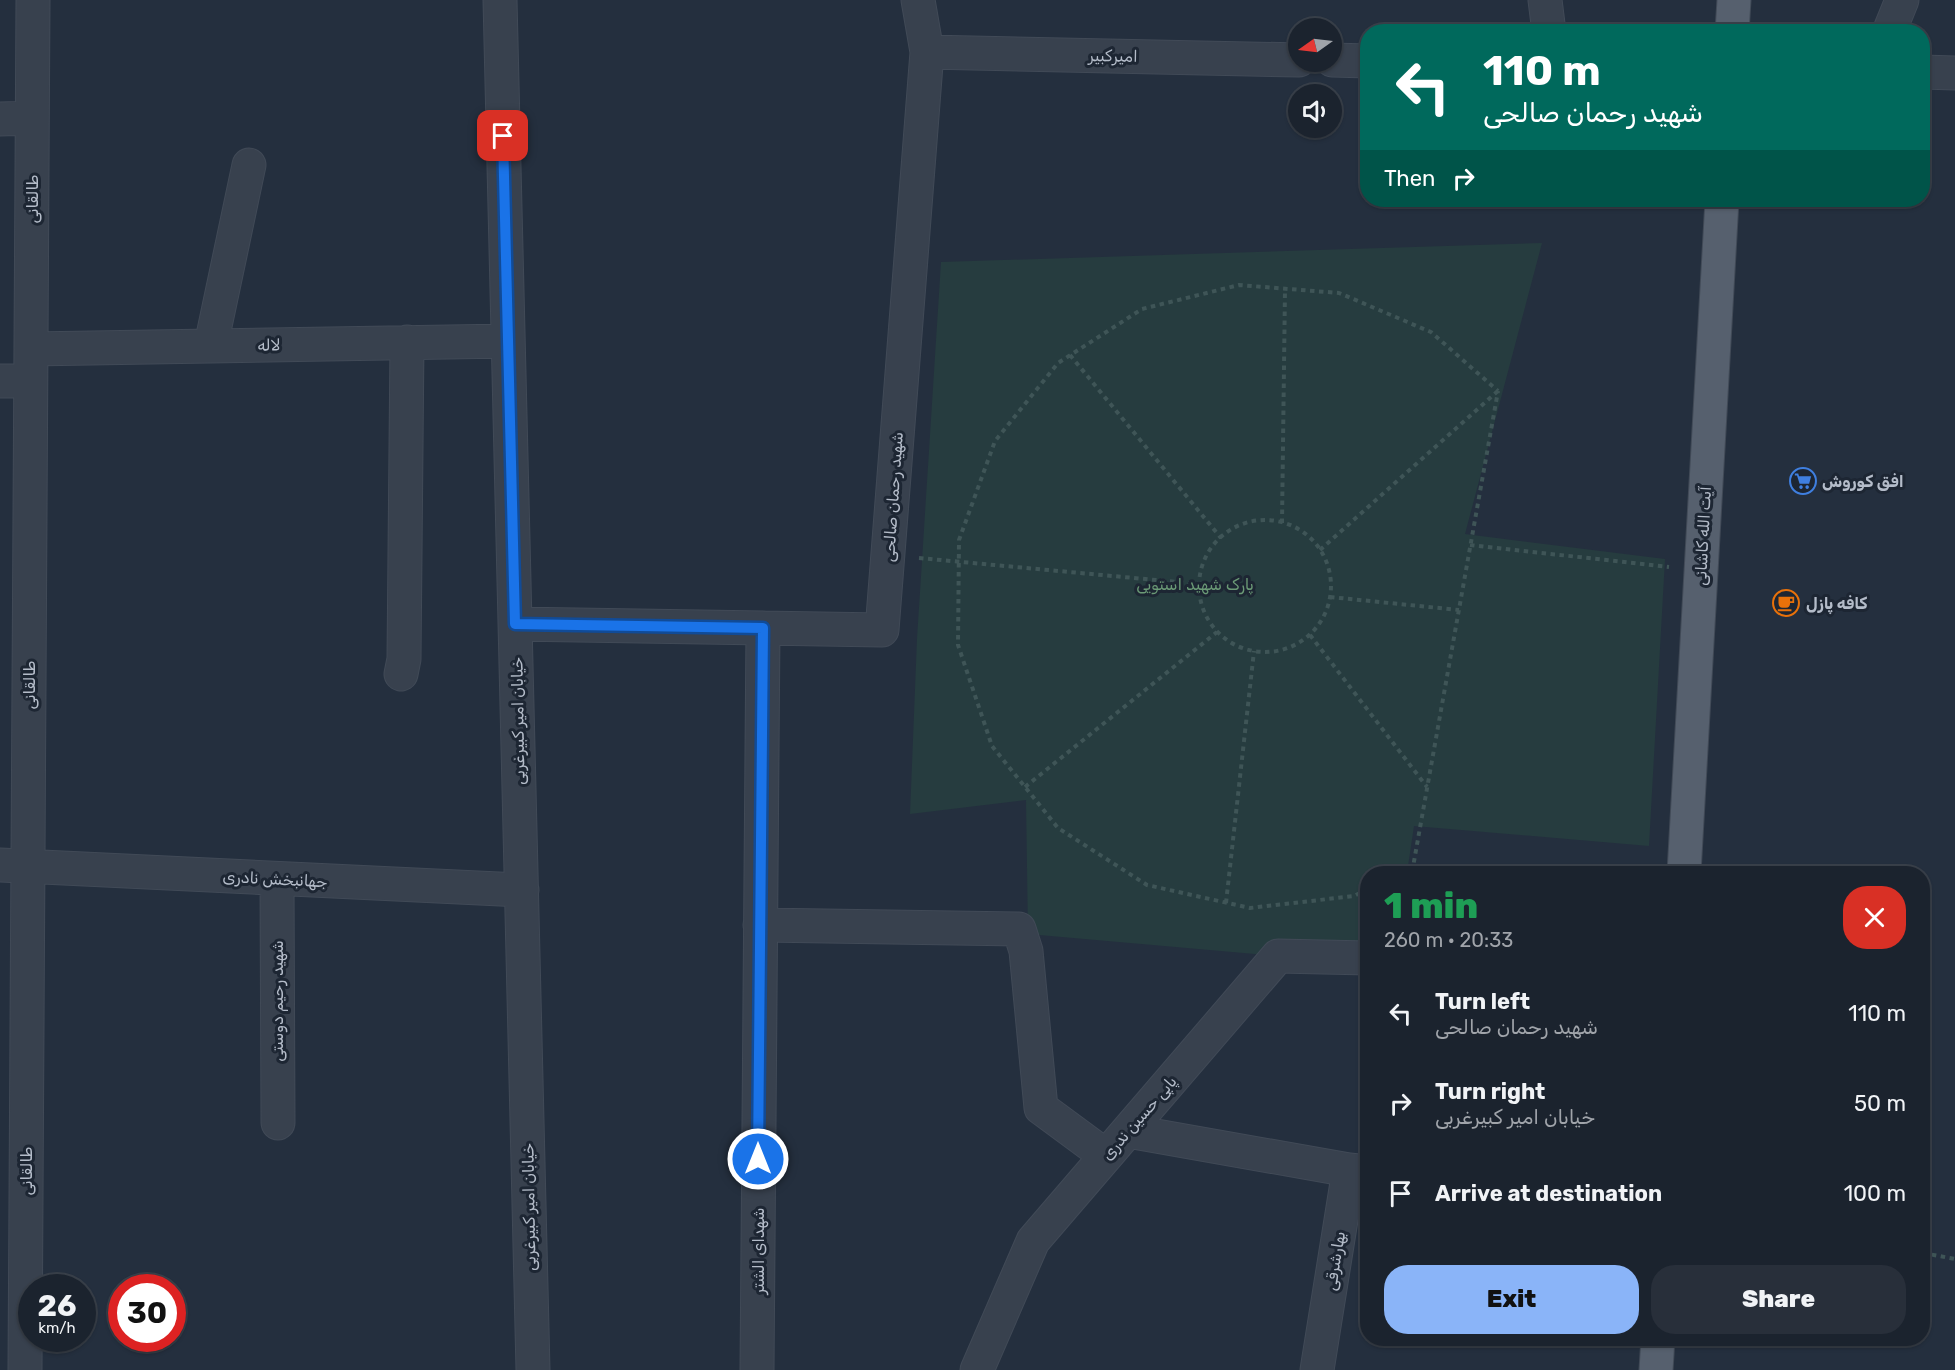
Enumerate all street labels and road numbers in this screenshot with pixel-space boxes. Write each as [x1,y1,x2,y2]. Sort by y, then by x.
street label: امیرکبیر [1087,46,1138,67]
street label: طالقانی [23,175,42,223]
street label: لاله [257,335,281,355]
street label: شهید رحمان صالحی [879,431,908,563]
street label: آیت الله کاشانی [1691,485,1715,586]
street label: خیابان امیر کبیرغربی [507,657,530,785]
street label: طالقانی [20,661,39,709]
street label: جهانبخش نادری [222,867,328,892]
street label: شهید رحیم دوستی [268,940,288,1062]
street label: پاپی حسین ندری [1097,1072,1181,1165]
street label: خیابان امیر کبیرغربی [518,1143,541,1271]
street label: طالقانی [17,1147,36,1195]
street label: شهدای الشتر [749,1208,769,1295]
street label: بهارشرقی [1321,1230,1350,1292]

